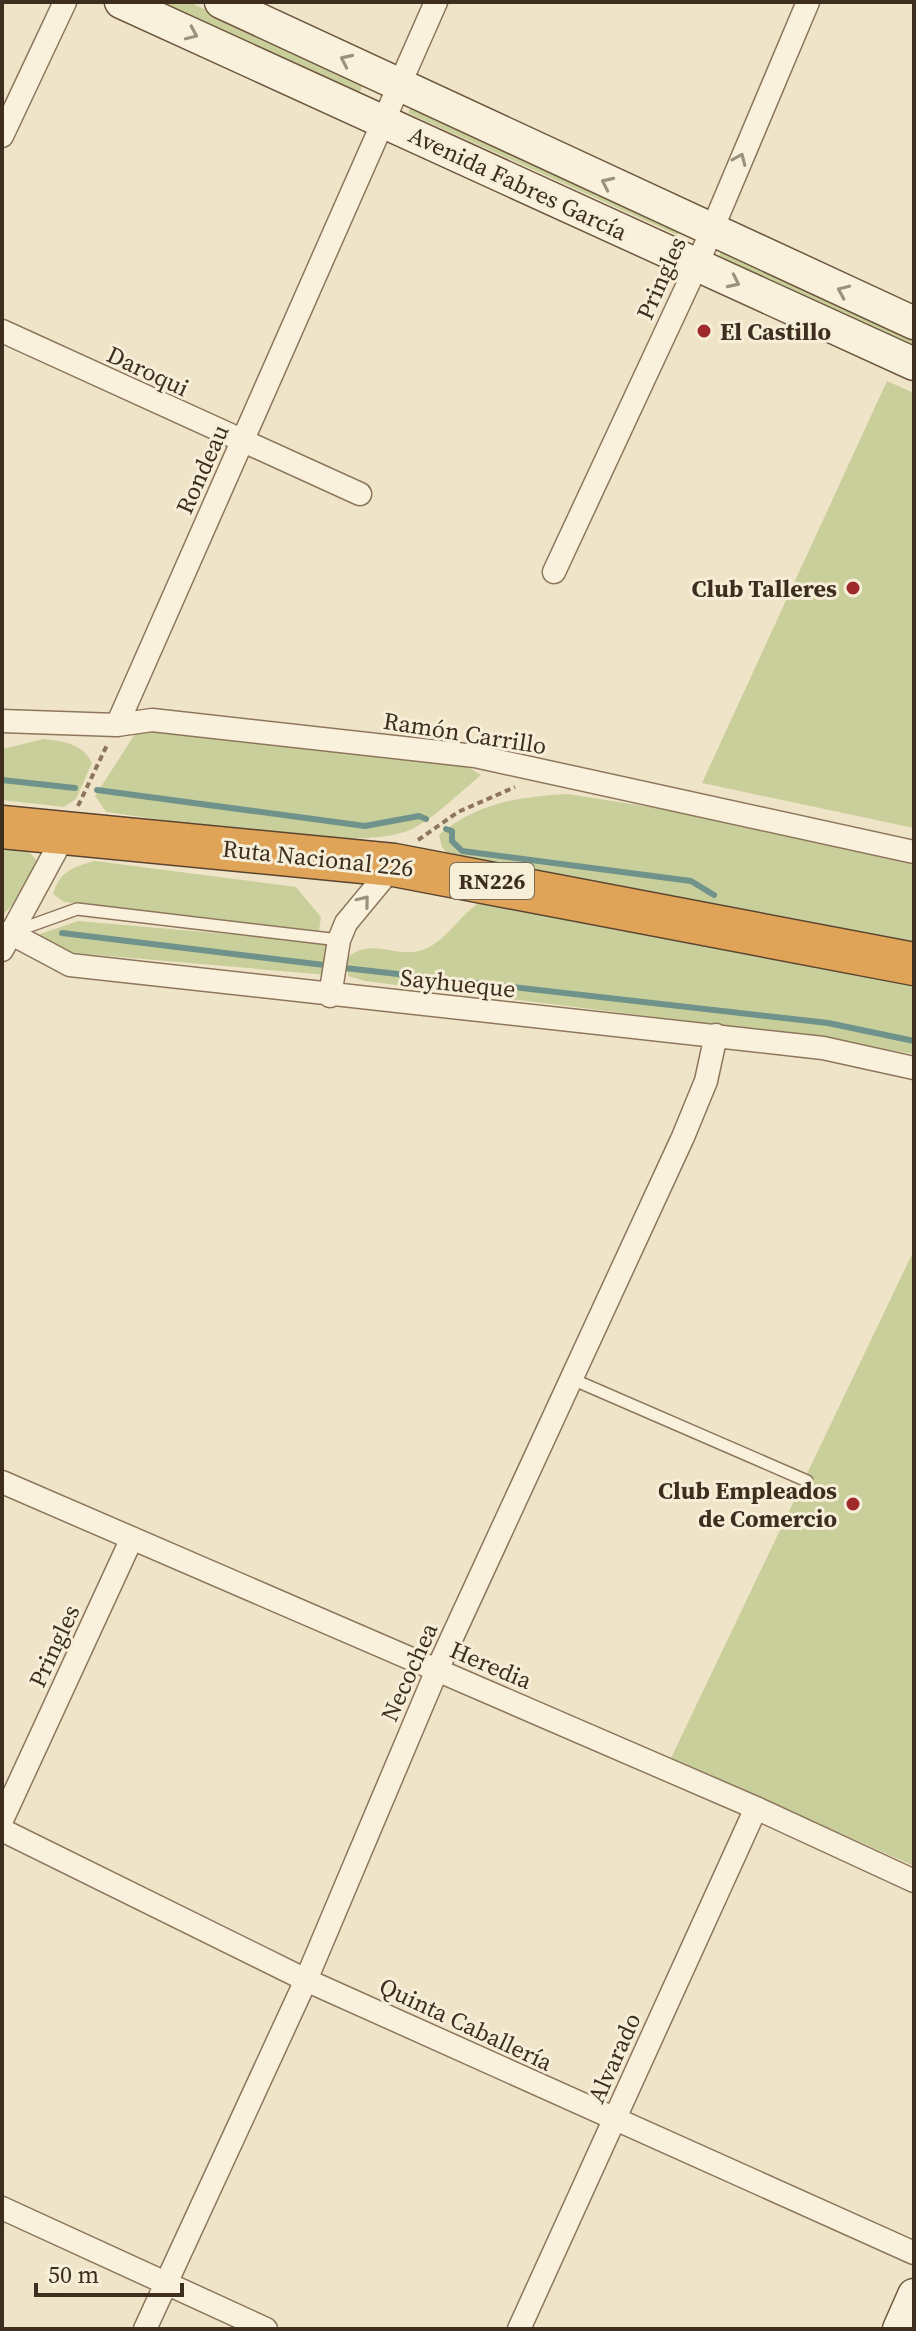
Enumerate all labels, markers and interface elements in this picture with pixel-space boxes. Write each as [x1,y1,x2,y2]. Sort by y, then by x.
one-way arrow [184,24,198,40]
one-way arrow [340,54,354,70]
street label: Avenida Fabres García [403,118,633,249]
one-way arrow [731,153,747,167]
one-way arrow [600,177,615,193]
street label: Pringles [628,231,694,325]
one-way arrow [726,272,740,288]
one-way arrow [837,285,851,301]
place label: El Castillo [720,315,831,348]
marker: El Castillo [695,322,713,340]
street label: Daroqui [102,338,194,404]
street label: Rondeau [168,419,236,519]
place label: Club Talleres [692,572,837,605]
marker: Club Talleres [844,579,862,597]
street label: Ramón Carrillo [381,704,549,762]
street label: Ruta Nacional 226 [221,832,415,884]
road number: RN226 [450,863,534,899]
one-way arrow [354,896,369,910]
street label: Sayhueque [399,961,517,1005]
place label: Club Empleados de Comercio [658,1474,837,1535]
marker: Club Empleados de Comercio [844,1495,862,1513]
street label: Pringles [21,1599,87,1693]
street label: Necochea [373,1617,446,1726]
street label: Heredia [445,1633,538,1697]
street label: Quinta Caballería [374,1969,559,2079]
street label: Alvarado [579,2008,649,2108]
scale bar [36,2247,182,2297]
text: 50 m [48,2258,99,2291]

